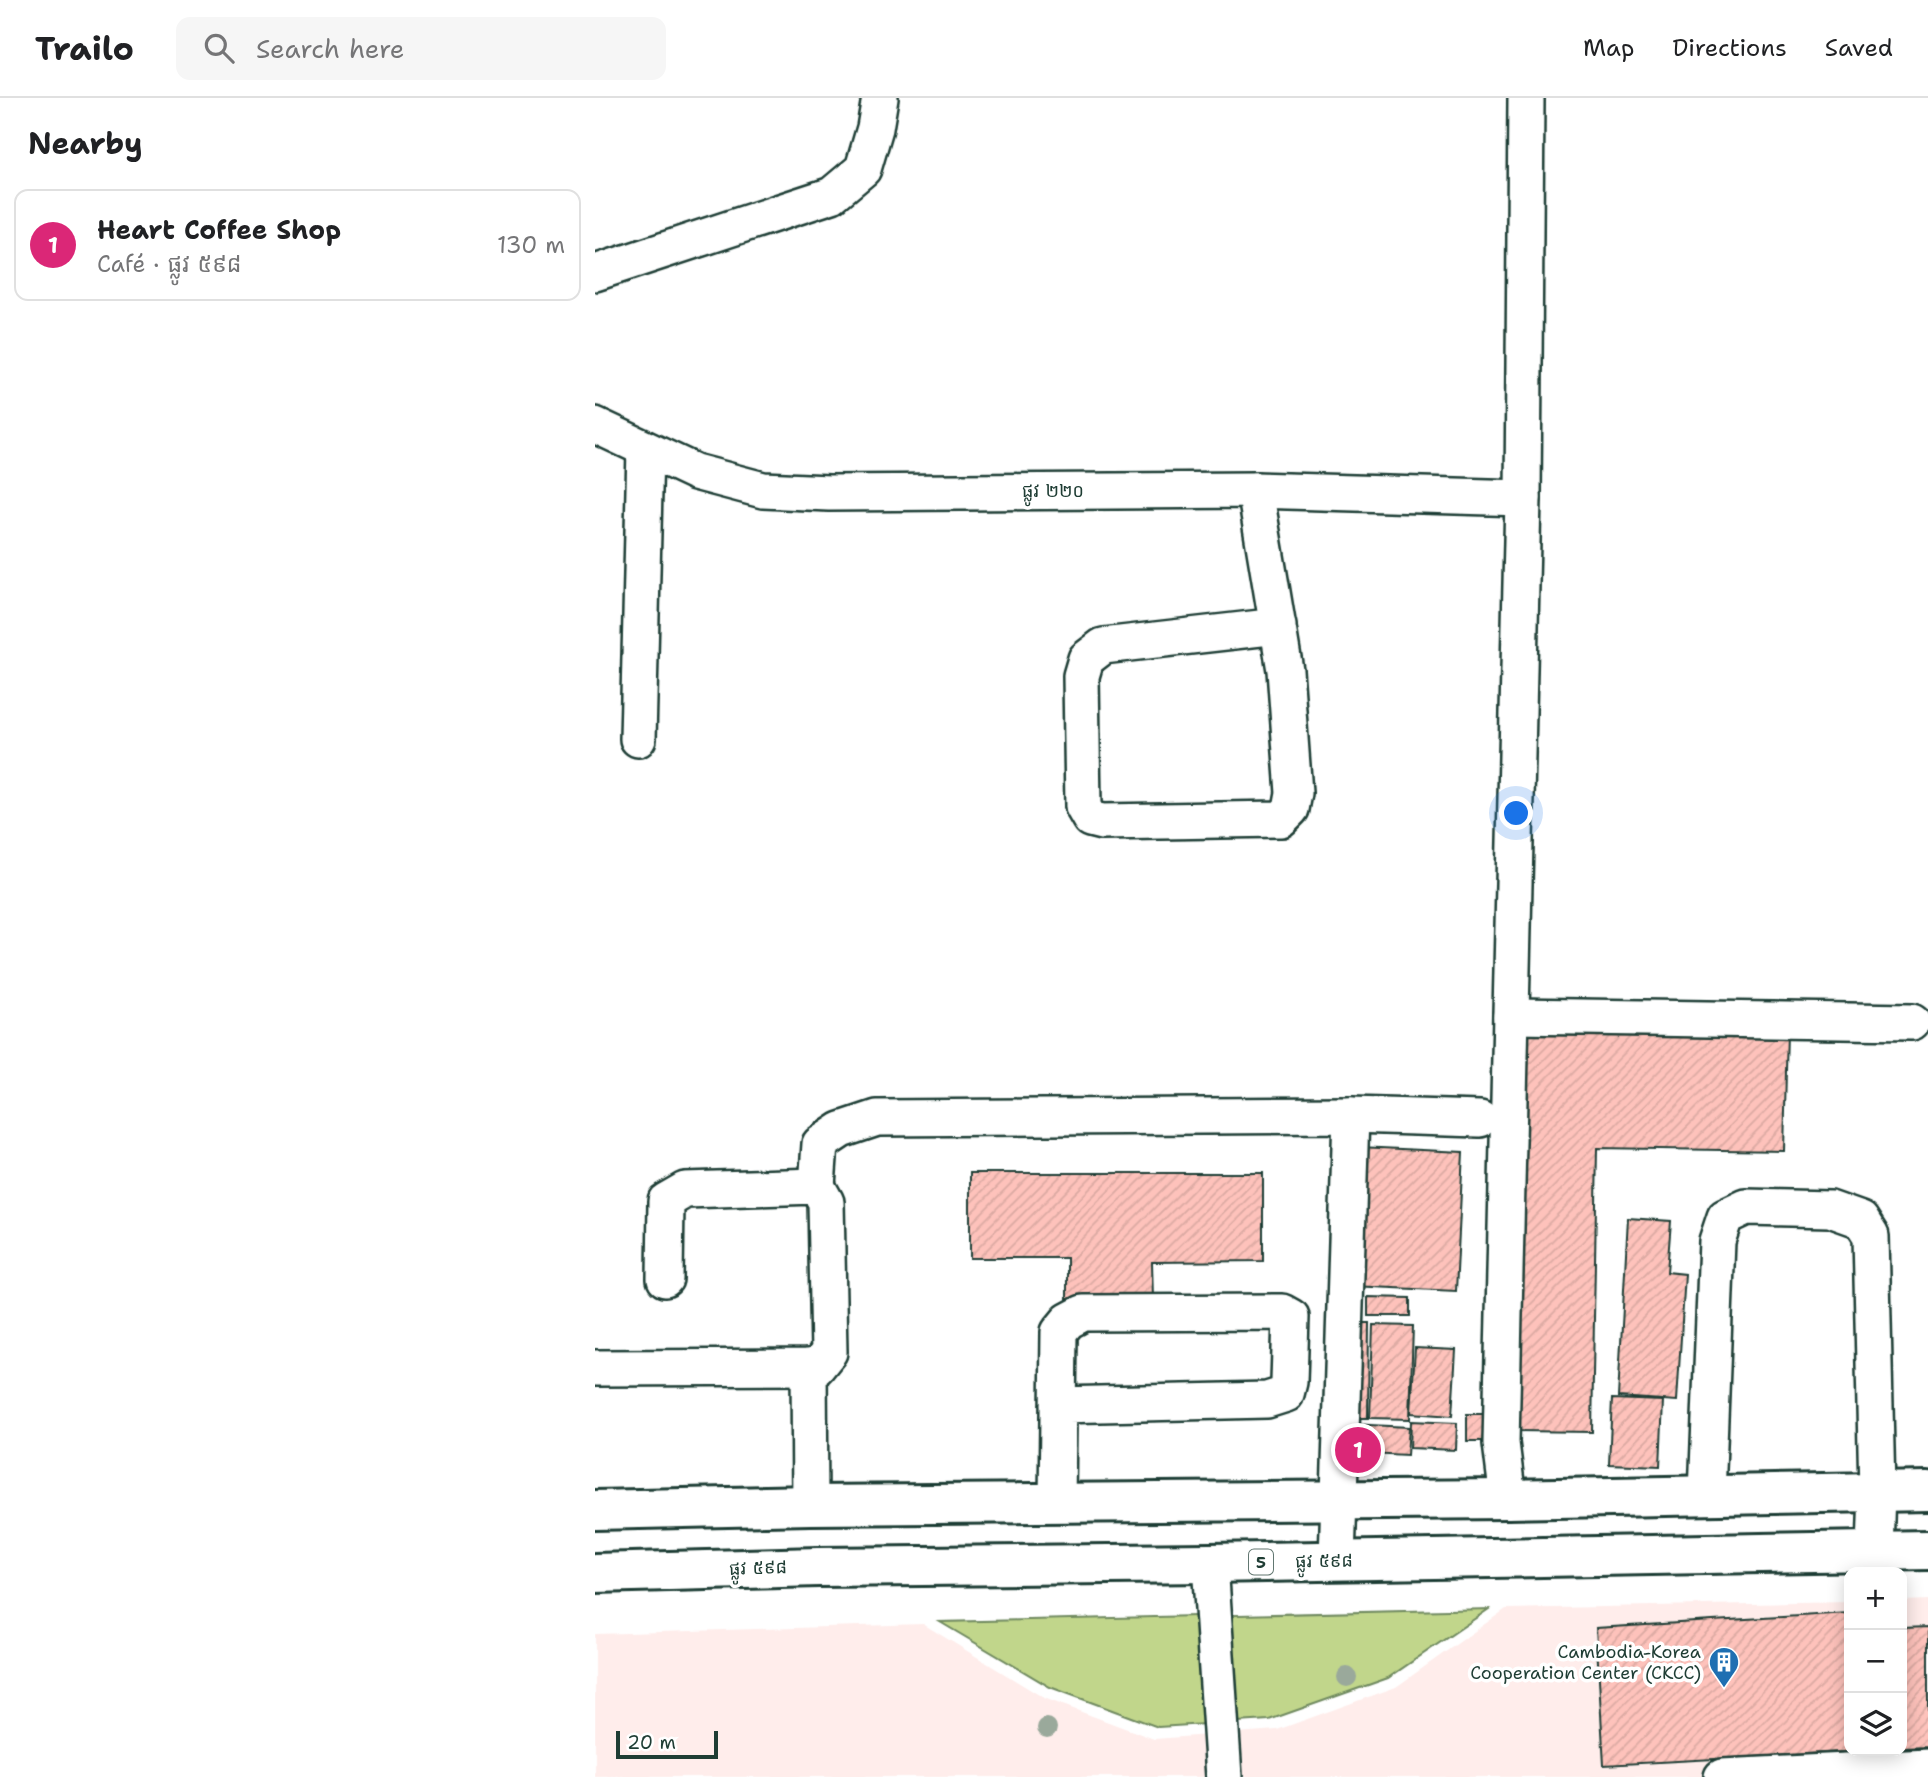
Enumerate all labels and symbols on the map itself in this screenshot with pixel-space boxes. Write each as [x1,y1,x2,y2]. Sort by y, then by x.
street label: ផ្លូវ ២២០ [1022,479,1084,507]
your location [1499,796,1533,830]
pin: 1 [1335,1424,1381,1476]
street label: ផ្លូវ ៥៩៨ [1295,1548,1353,1578]
road number: 5 [1249,1550,1273,1574]
street label: ផ្លូវ ៥៩៨ [729,1555,787,1585]
place label: Cambodia-Korea Cooperation Center (CKCC) [1470,1640,1701,1685]
building icon: Cambodia-Korea Cooperation Center (CKCC) [1707,1645,1741,1689]
scale bar [616,1728,717,1760]

